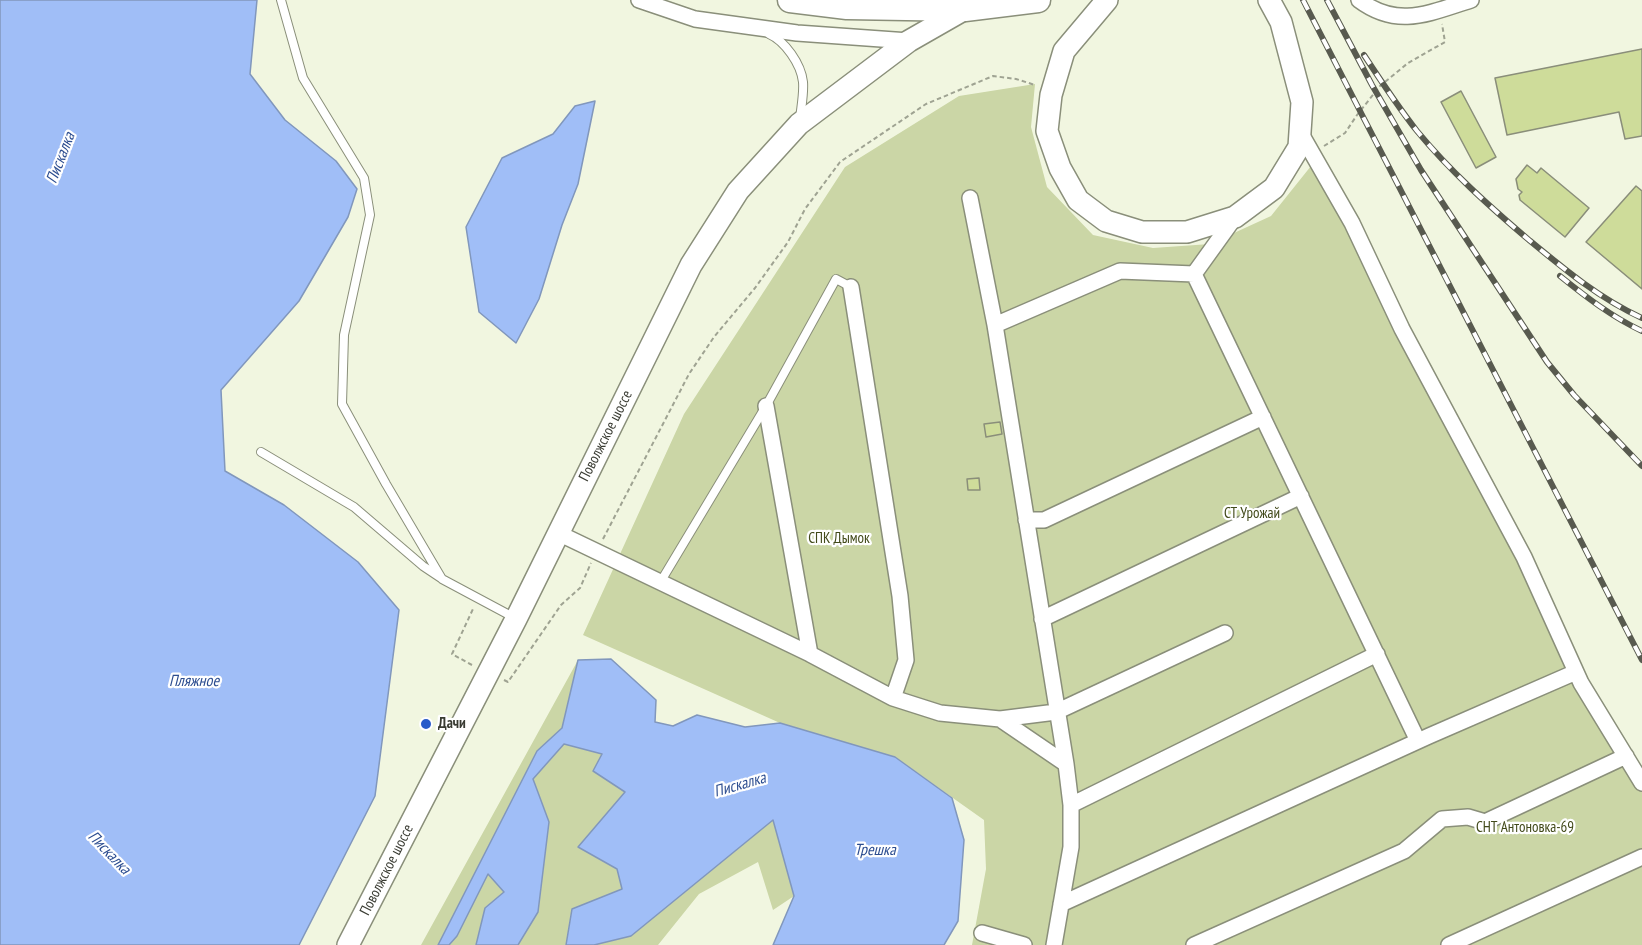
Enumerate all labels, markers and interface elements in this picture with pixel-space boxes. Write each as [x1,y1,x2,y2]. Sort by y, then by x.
water label: Пискалка [43,130,79,186]
street label: Поволжское шоссе [575,388,637,484]
park label: СТ Урожай [1224,505,1280,523]
park label: СПК Дымок [808,530,870,548]
water label: Пляжное [169,671,219,691]
place label: Дачи [438,715,466,733]
marker: Дачи [419,717,433,731]
water label: Пискалка [712,768,768,802]
park label: СНТ Антоновка-69 [1476,819,1574,837]
street label: Поволжское шоссе [356,822,418,918]
water label: Пискалка [84,827,134,879]
water label: Трешка [854,840,896,860]

